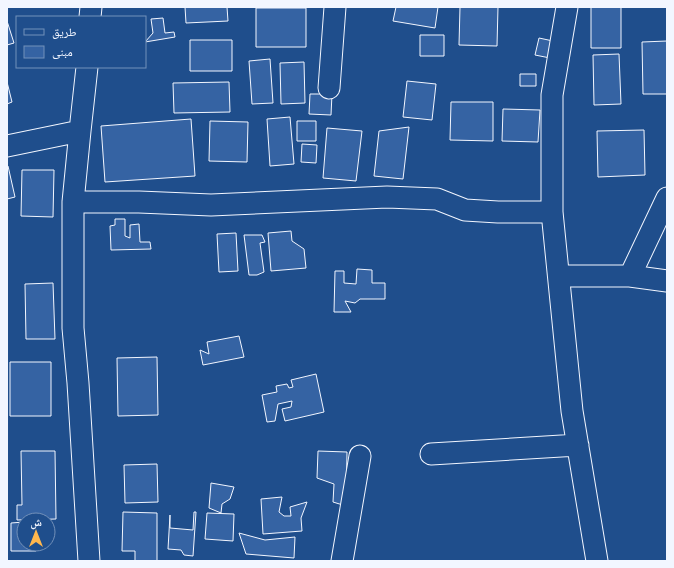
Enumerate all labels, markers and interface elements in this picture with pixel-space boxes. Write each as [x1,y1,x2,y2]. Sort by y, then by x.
legend [16,16,146,68]
text: طريق [52,25,77,39]
text: مبنى [52,45,73,59]
north arrow [16,512,56,552]
text: ش [30,516,42,530]

